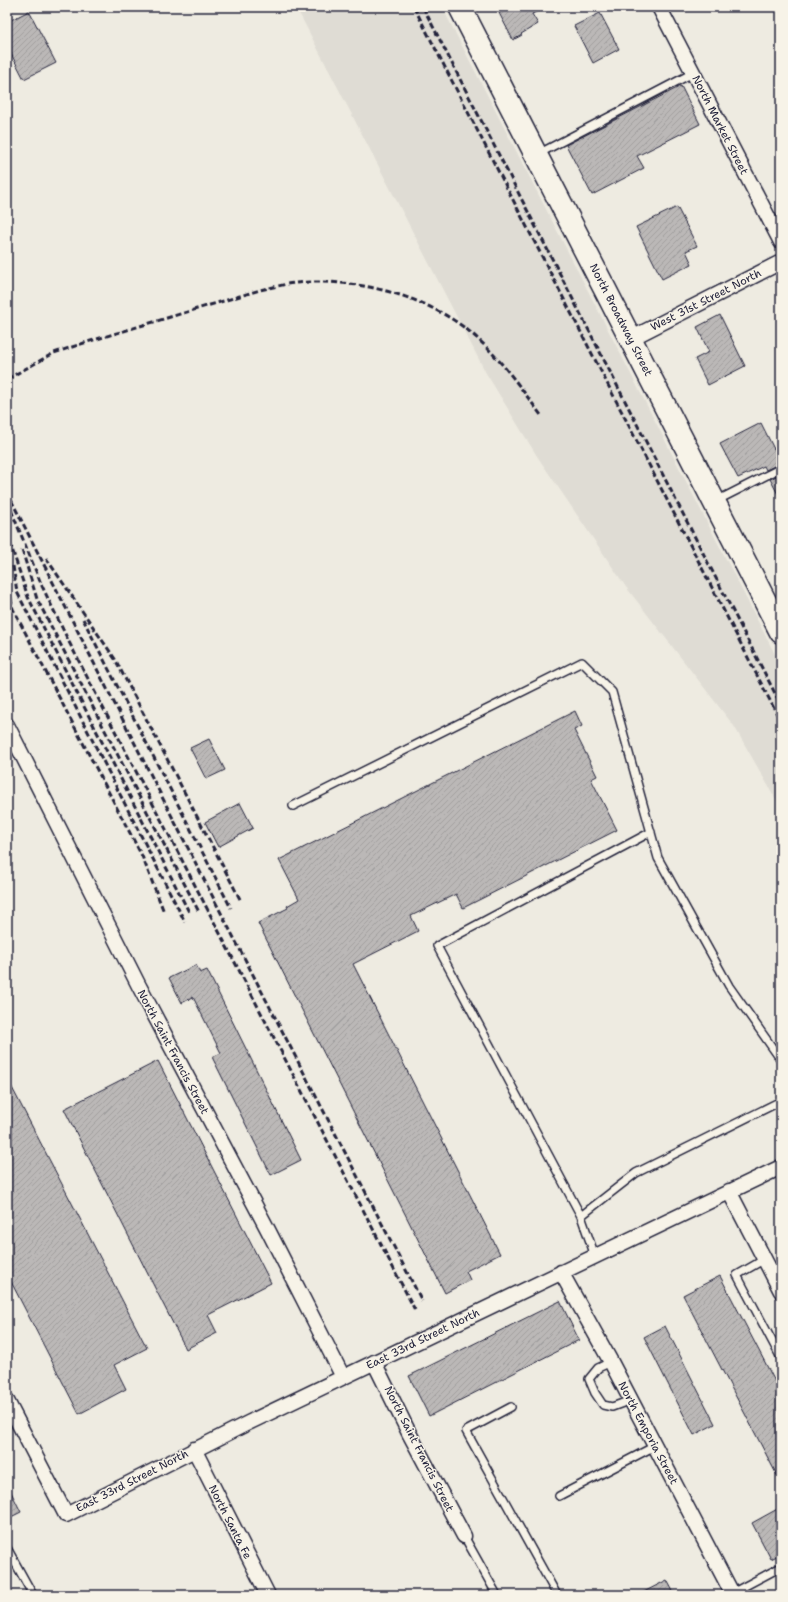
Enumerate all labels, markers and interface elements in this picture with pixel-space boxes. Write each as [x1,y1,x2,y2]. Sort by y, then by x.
street label: North Market Street [688,73,752,178]
street label: North Broadway Street [586,261,656,379]
street label: West 31st Street North [648,265,764,334]
street label: North Saint Francis Street [134,987,212,1117]
street label: East 33rd Street North [364,1305,482,1373]
street label: North Emporia Street [615,1379,682,1487]
street label: North Saint Francis Street [381,1384,457,1515]
street label: East 33rd Street North [73,1446,191,1516]
street label: North Santa Fe [205,1482,255,1562]

